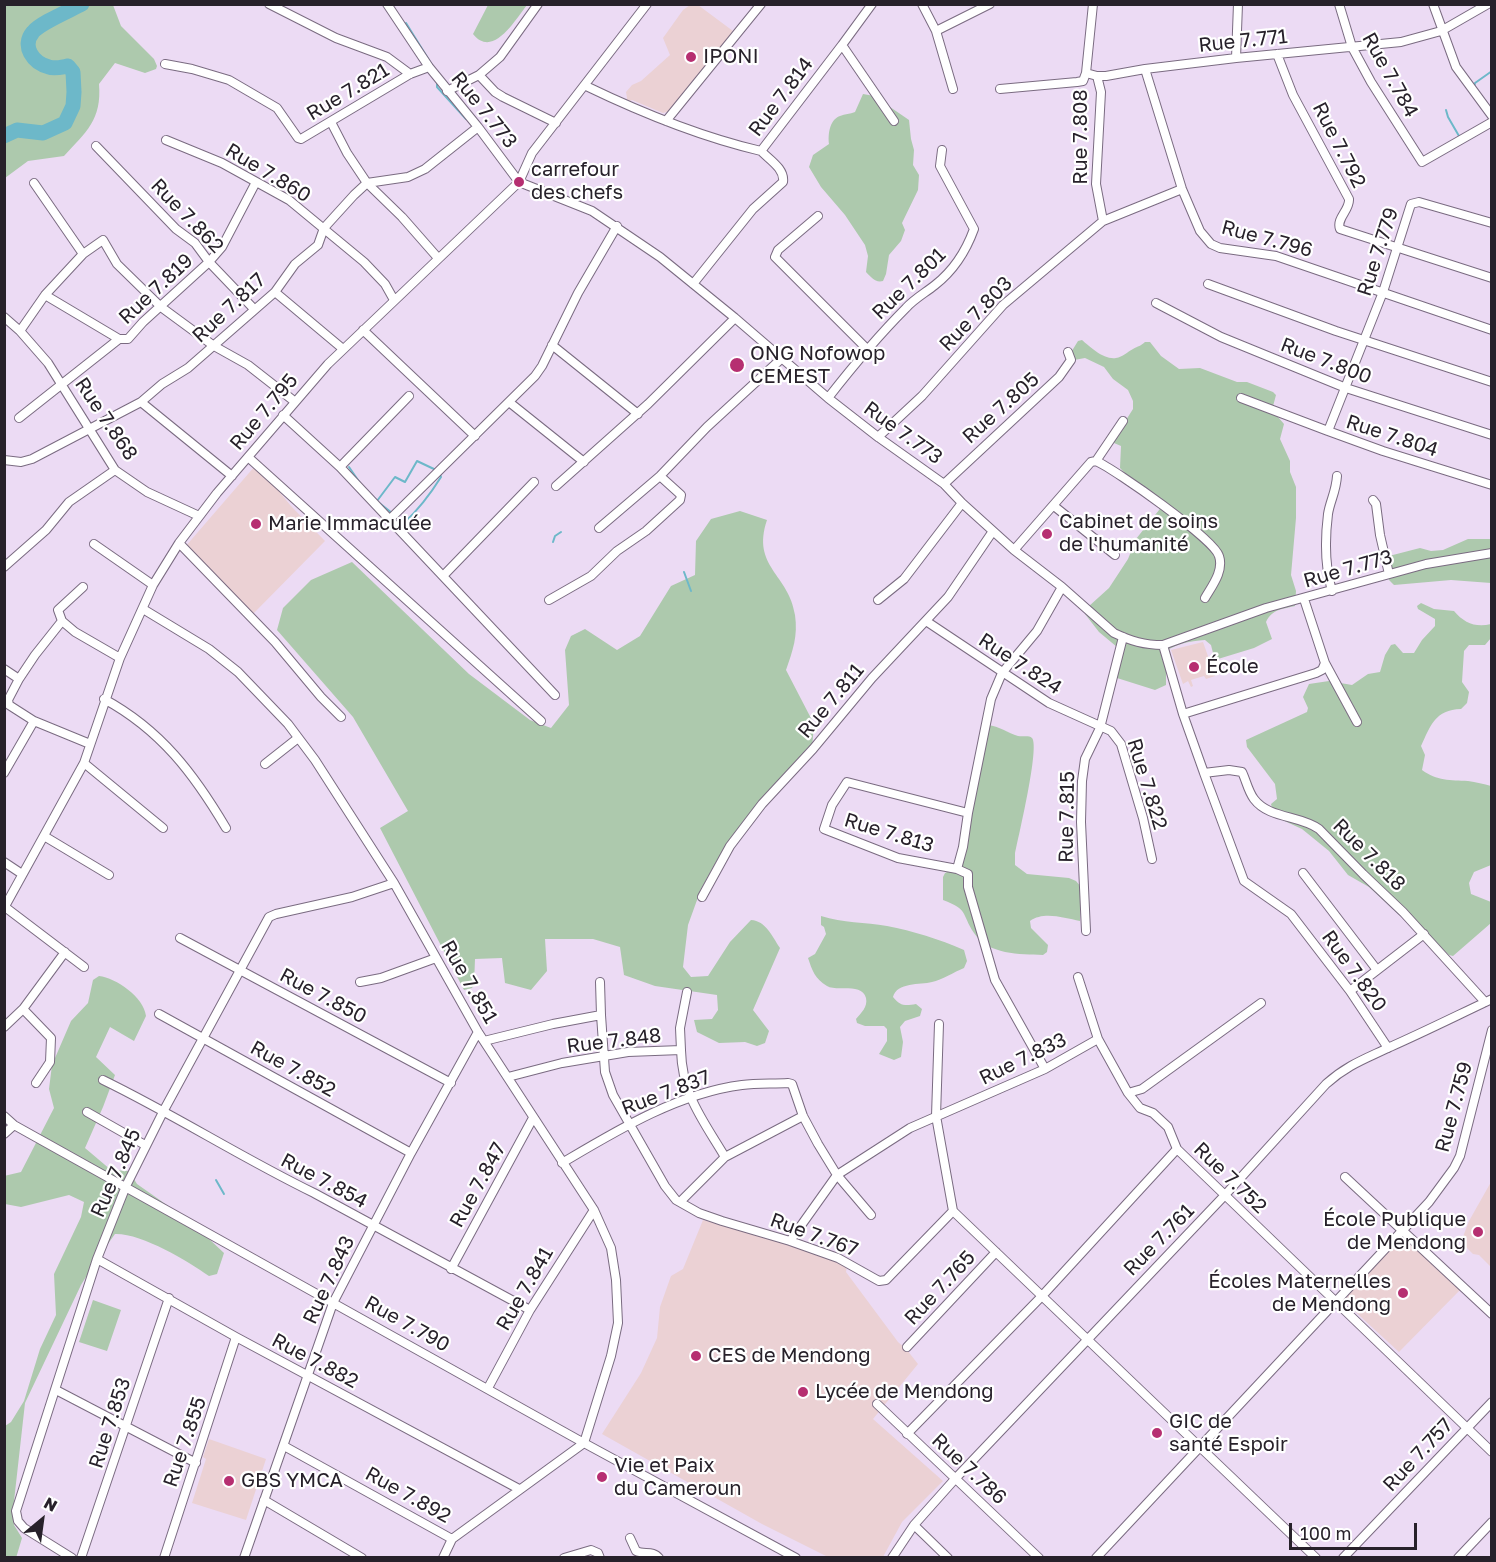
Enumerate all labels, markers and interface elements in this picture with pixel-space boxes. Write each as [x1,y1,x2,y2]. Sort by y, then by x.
street label: Rue 7.771 [1197,24,1289,58]
street label: Rue 7.784 [1357,28,1423,122]
place label: IPONI [703,45,759,69]
marker: IPONI [684,50,698,64]
street label: Rue 7.814 [744,53,818,141]
street label: Rue 7.821 [302,58,394,126]
street label: Rue 7.773 [446,67,522,153]
street label: Rue 7.808 [1069,89,1093,185]
street label: Rue 7.792 [1307,98,1371,192]
street label: Rue 7.860 [221,138,315,208]
place label: carrefour des chefs [531,158,623,205]
street label: Rue 7.862 [146,174,228,258]
marker: carrefour des chefs [512,175,526,189]
street label: Rue 7.779 [1352,205,1404,299]
street label: Rue 7.796 [1219,215,1315,263]
street label: Rue 7.801 [867,243,951,325]
street label: Rue 7.819 [114,249,198,329]
street label: Rue 7.817 [188,268,270,348]
street label: Rue 7.803 [934,272,1018,356]
street label: Rue 7.800 [1277,333,1375,389]
place label: ONG Nofowop CEMEST [750,342,885,389]
marker: ONG Nofowop CEMEST [728,356,746,374]
street label: Rue 7.805 [958,367,1044,449]
street label: Rue 7.795 [225,369,303,455]
street label: Rue 7.868 [69,373,143,465]
street label: Rue 7.773 [859,396,947,470]
street label: Rue 7.804 [1343,410,1441,462]
place label: Cabinet de soins de l'humanité [1059,510,1218,557]
place label: Marie Immaculée [268,512,432,536]
marker: Marie Immaculée [249,517,263,531]
marker: Cabinet de soins de l'humanité [1040,527,1054,541]
street label: Rue 7.773 [1301,545,1395,593]
street label: Rue 7.824 [974,628,1066,700]
place label: École [1206,655,1259,679]
street label: Rue 7.811 [793,659,869,743]
marker: École [1187,660,1201,674]
street label: Rue 7.822 [1122,736,1172,832]
street label: Rue 7.815 [1054,771,1080,863]
street label: Rue 7.813 [841,808,937,858]
street label: Rue 7.818 [1328,814,1410,896]
street label: Rue 7.820 [1316,926,1392,1016]
street label: Rue 7.851 [436,936,502,1028]
street label: Rue 7.850 [276,963,370,1029]
street label: Rue 7.848 [565,1023,663,1059]
street label: Rue 7.833 [975,1028,1071,1090]
street label: Rue 7.852 [246,1036,340,1102]
street label: Rue 7.759 [1430,1059,1478,1155]
street label: Rue 7.837 [618,1065,714,1121]
street label: Rue 7.845 [86,1125,146,1221]
street label: Rue 7.752 [1188,1137,1272,1219]
street label: Rue 7.847 [445,1138,511,1232]
street label: Rue 7.854 [277,1148,371,1214]
street label: Rue 7.761 [1119,1199,1199,1281]
street label: Rue 7.767 [767,1208,861,1262]
place label: École Publique de Mendong [1323,1208,1466,1255]
marker: École Publique de Mendong [1471,1225,1485,1239]
street label: Rue 7.843 [298,1232,360,1328]
street label: Rue 7.841 [491,1243,559,1335]
street label: Rue 7.765 [900,1246,980,1330]
place label: Écoles Maternelles de Mendong [1208,1270,1391,1317]
marker: Écoles Maternelles de Mendong [1396,1286,1410,1300]
street label: Rue 7.790 [360,1291,454,1357]
street label: Rue 7.882 [268,1328,362,1394]
place label: CES de Mendong [708,1344,870,1368]
marker: CES de Mendong [689,1349,703,1363]
street label: Rue 7.853 [84,1375,136,1471]
place label: Lycée de Mendong [815,1380,994,1404]
marker: Lycée de Mendong [796,1385,810,1399]
street label: Rue 7.855 [158,1394,212,1490]
place label: GIC de santé Espoir [1169,1410,1288,1457]
street label: Rue 7.757 [1378,1413,1458,1497]
marker: GIC de santé Espoir [1150,1426,1164,1440]
street label: Rue 7.786 [927,1428,1011,1510]
place label: Vie et Paix du Cameroun [614,1454,742,1501]
street label: Rue 7.892 [361,1462,455,1528]
place label: GBS YMCA [241,1469,343,1493]
marker: Vie et Paix du Cameroun [595,1470,609,1484]
marker: GBS YMCA [222,1474,236,1488]
north arrow [12,1490,72,1550]
text: N [41,1493,61,1516]
scale bar [1292,1511,1420,1549]
text: 100 m [1300,1522,1351,1544]

